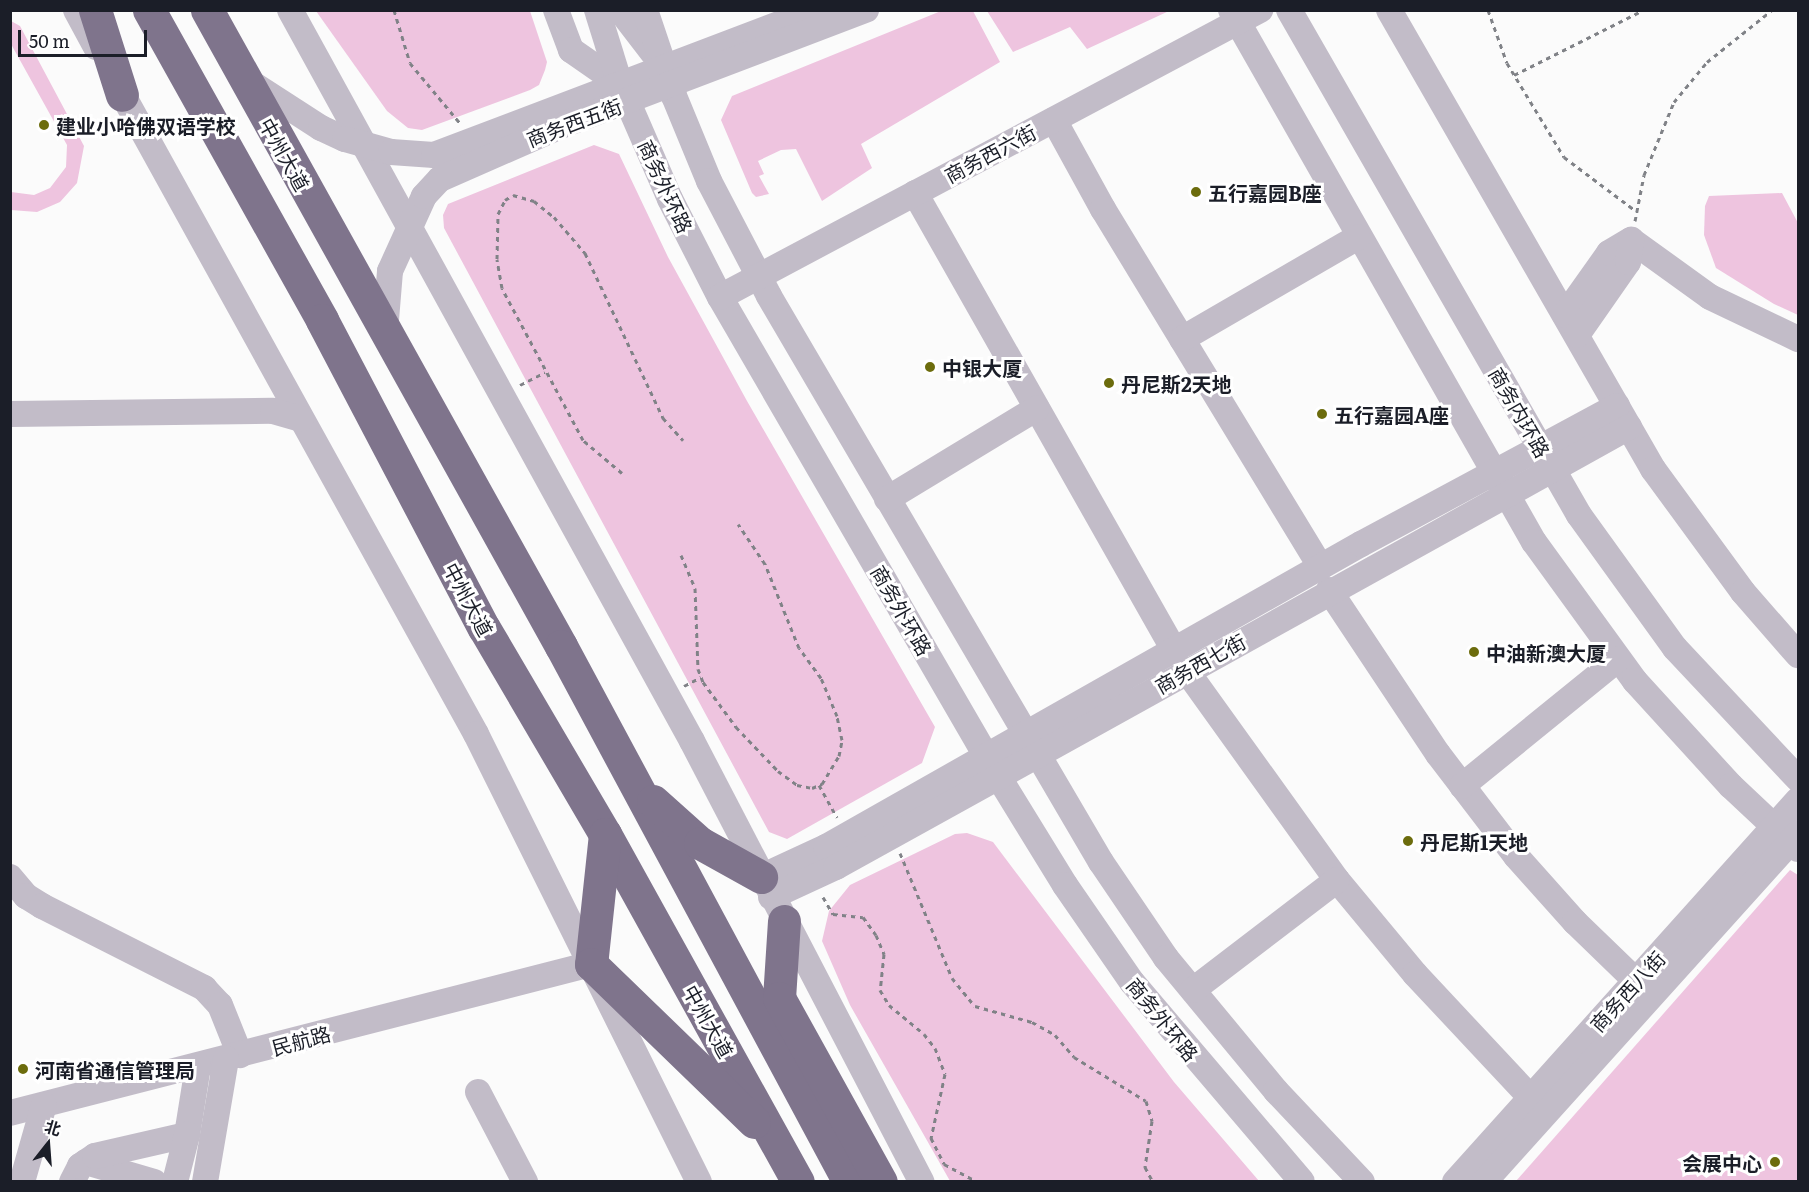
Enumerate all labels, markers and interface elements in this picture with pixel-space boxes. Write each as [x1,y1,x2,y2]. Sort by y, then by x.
scale bar [21,18,150,56]
text: 50 m [29,27,70,54]
street label: 商务西五街 [523,93,625,151]
place label: 建业小哈佛双语学校 [56,113,236,137]
street label: 中州大道 [255,113,315,195]
marker: 建业小哈佛双语学校 [37,118,51,132]
street label: 商务西六街 [940,119,1040,187]
street label: 商务外环路 [634,136,698,236]
place label: 五行嘉园B座 [1208,180,1322,204]
marker: 五行嘉园B座 [1189,185,1203,199]
place label: 中银大厦 [942,355,1022,379]
marker: 中银大厦 [923,360,937,374]
street label: 商务内环路 [1485,363,1555,461]
place label: 丹尼斯2天地 [1121,371,1232,395]
marker: 丹尼斯2天地 [1102,376,1116,390]
place label: 五行嘉园A座 [1334,402,1449,426]
marker: 五行嘉园A座 [1315,407,1329,421]
street label: 中州大道 [440,558,498,640]
street label: 商务外环路 [867,561,937,659]
street label: 商务西七街 [1150,628,1250,698]
place label: 中油新澳大厦 [1486,640,1606,664]
marker: 中油新澳大厦 [1467,645,1481,659]
place label: 丹尼斯1天地 [1420,829,1528,853]
marker: 丹尼斯1天地 [1401,834,1415,848]
street label: 商务西八街 [1585,946,1669,1036]
street label: 商务外环路 [1122,973,1204,1065]
street label: 中州大道 [679,980,739,1062]
street label: 民航路 [269,1021,333,1059]
place label: 河南省通信管理局 [35,1057,195,1081]
marker: 河南省通信管理局 [16,1062,30,1076]
text: 北 [42,1113,64,1141]
north arrow [18,1114,78,1174]
place label: 会展中心 [1682,1150,1762,1174]
marker: 会展中心 [1766,1153,1784,1171]

